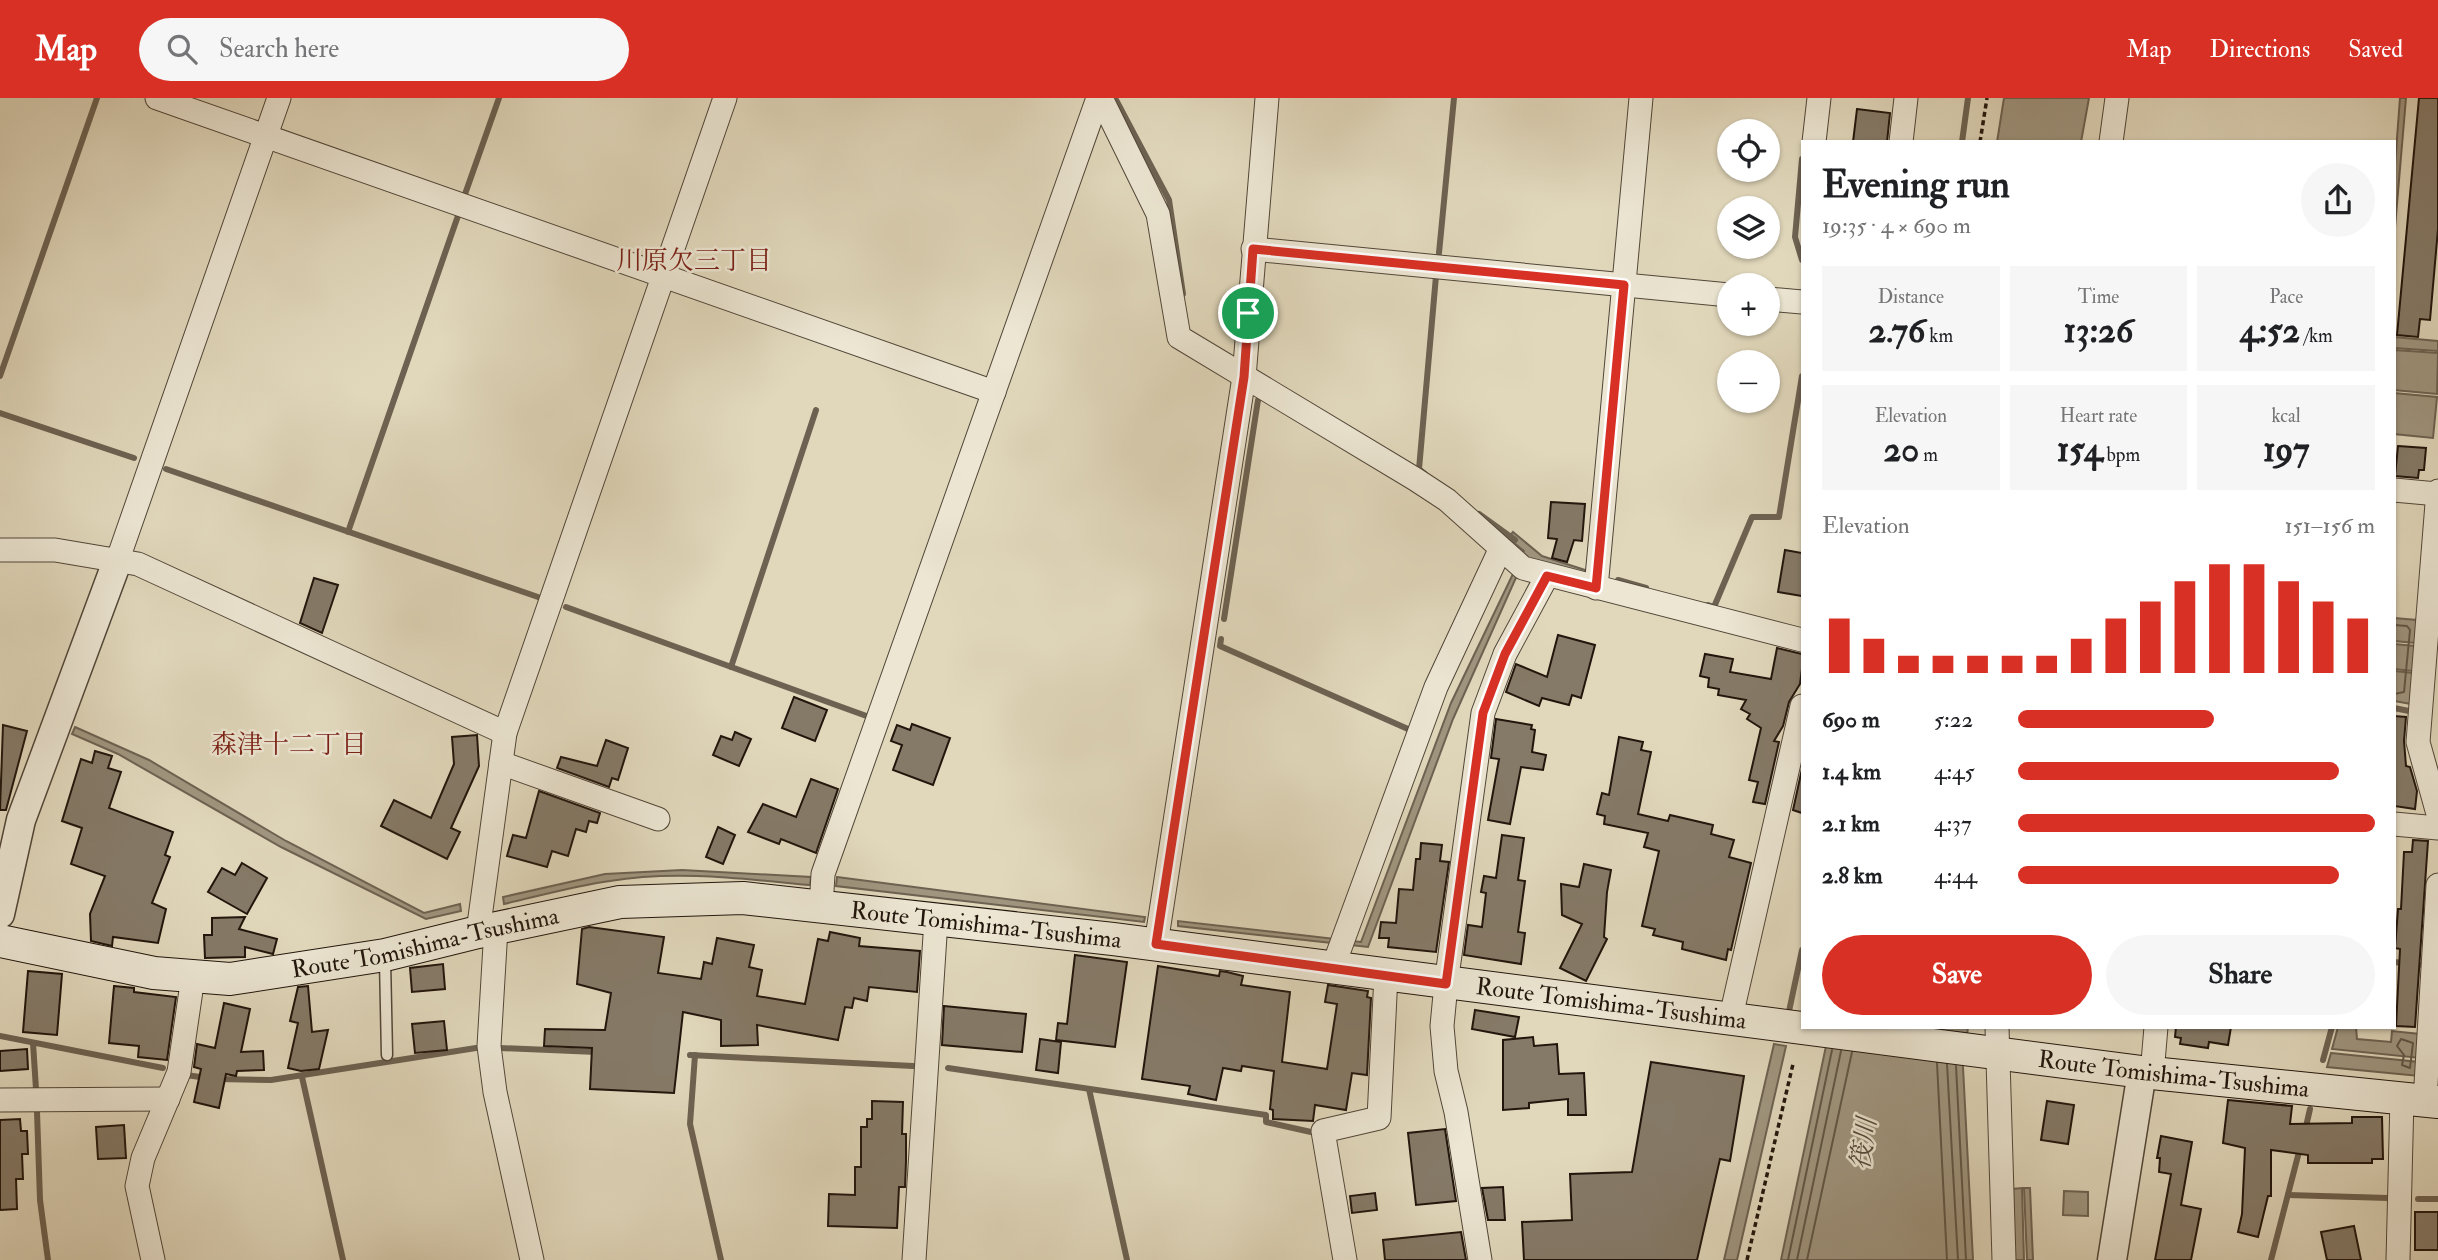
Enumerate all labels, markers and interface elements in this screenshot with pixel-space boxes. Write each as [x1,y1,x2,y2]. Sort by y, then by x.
search box [139,18,629,81]
text: Map [35,29,97,70]
icon: search [163,30,201,68]
text: Search here [219,33,339,65]
text: Map [2126,34,2171,65]
text: Directions [2209,34,2310,65]
text: Saved [2348,34,2403,65]
map controls [1717,119,1780,413]
button: locate [1717,119,1780,182]
text: Evening run [1822,161,2010,209]
button: share [2301,163,2375,237]
button: layers [1717,196,1780,259]
text: 19:35 · 4 × 690 m [1822,211,1971,240]
district label: 川原欠三丁目 [616,245,772,277]
button: + [1717,273,1780,336]
pin [1218,283,1278,343]
text: Distance [1878,285,1944,309]
text: Time [2078,285,2119,309]
text: Pace [2269,285,2303,309]
icon: arrive [1229,294,1267,332]
text: 2.76 [1869,309,1925,353]
text: 13:26 [2064,309,2133,353]
text: 4:52 [2240,309,2300,353]
text: km [1925,324,1953,348]
text: /km [2300,324,2333,348]
button: − [1717,350,1780,413]
text: Elevation [1875,404,1947,428]
text: Heart rate [2060,404,2137,428]
text: kcal [2272,404,2301,428]
text: 20 [1884,428,1919,472]
text: 154 [2057,428,2103,472]
text: 197 [2263,428,2309,472]
text: m [1919,443,1938,467]
text: bpm [2103,443,2140,467]
text: Elevation [1822,511,1910,540]
text: 151–156 m [2284,511,2375,540]
text: 690 m [1822,705,1880,734]
text: 5:22 [1934,705,1973,734]
district label: 森津十二丁目 [211,729,367,761]
text: 1.4 km [1822,757,1881,786]
text: 4:45 [1934,757,1975,786]
text: 2.1 km [1822,809,1880,838]
text: 4:37 [1934,809,1971,838]
text: 2.8 km [1822,861,1883,890]
text: 4:44 [1934,861,1977,890]
street label: Route Tomishima-Tsushima [849,895,1125,956]
street label: Route Tomishima-Tsushima [289,900,563,985]
button: Save [1822,935,2092,1015]
button: Share [2106,935,2375,1015]
street label: Route Tomishima-Tsushima [1474,971,1749,1036]
street label: Route Tomishima-Tsushima [2036,1043,2312,1104]
water label: 筏川 [1845,1113,1884,1172]

